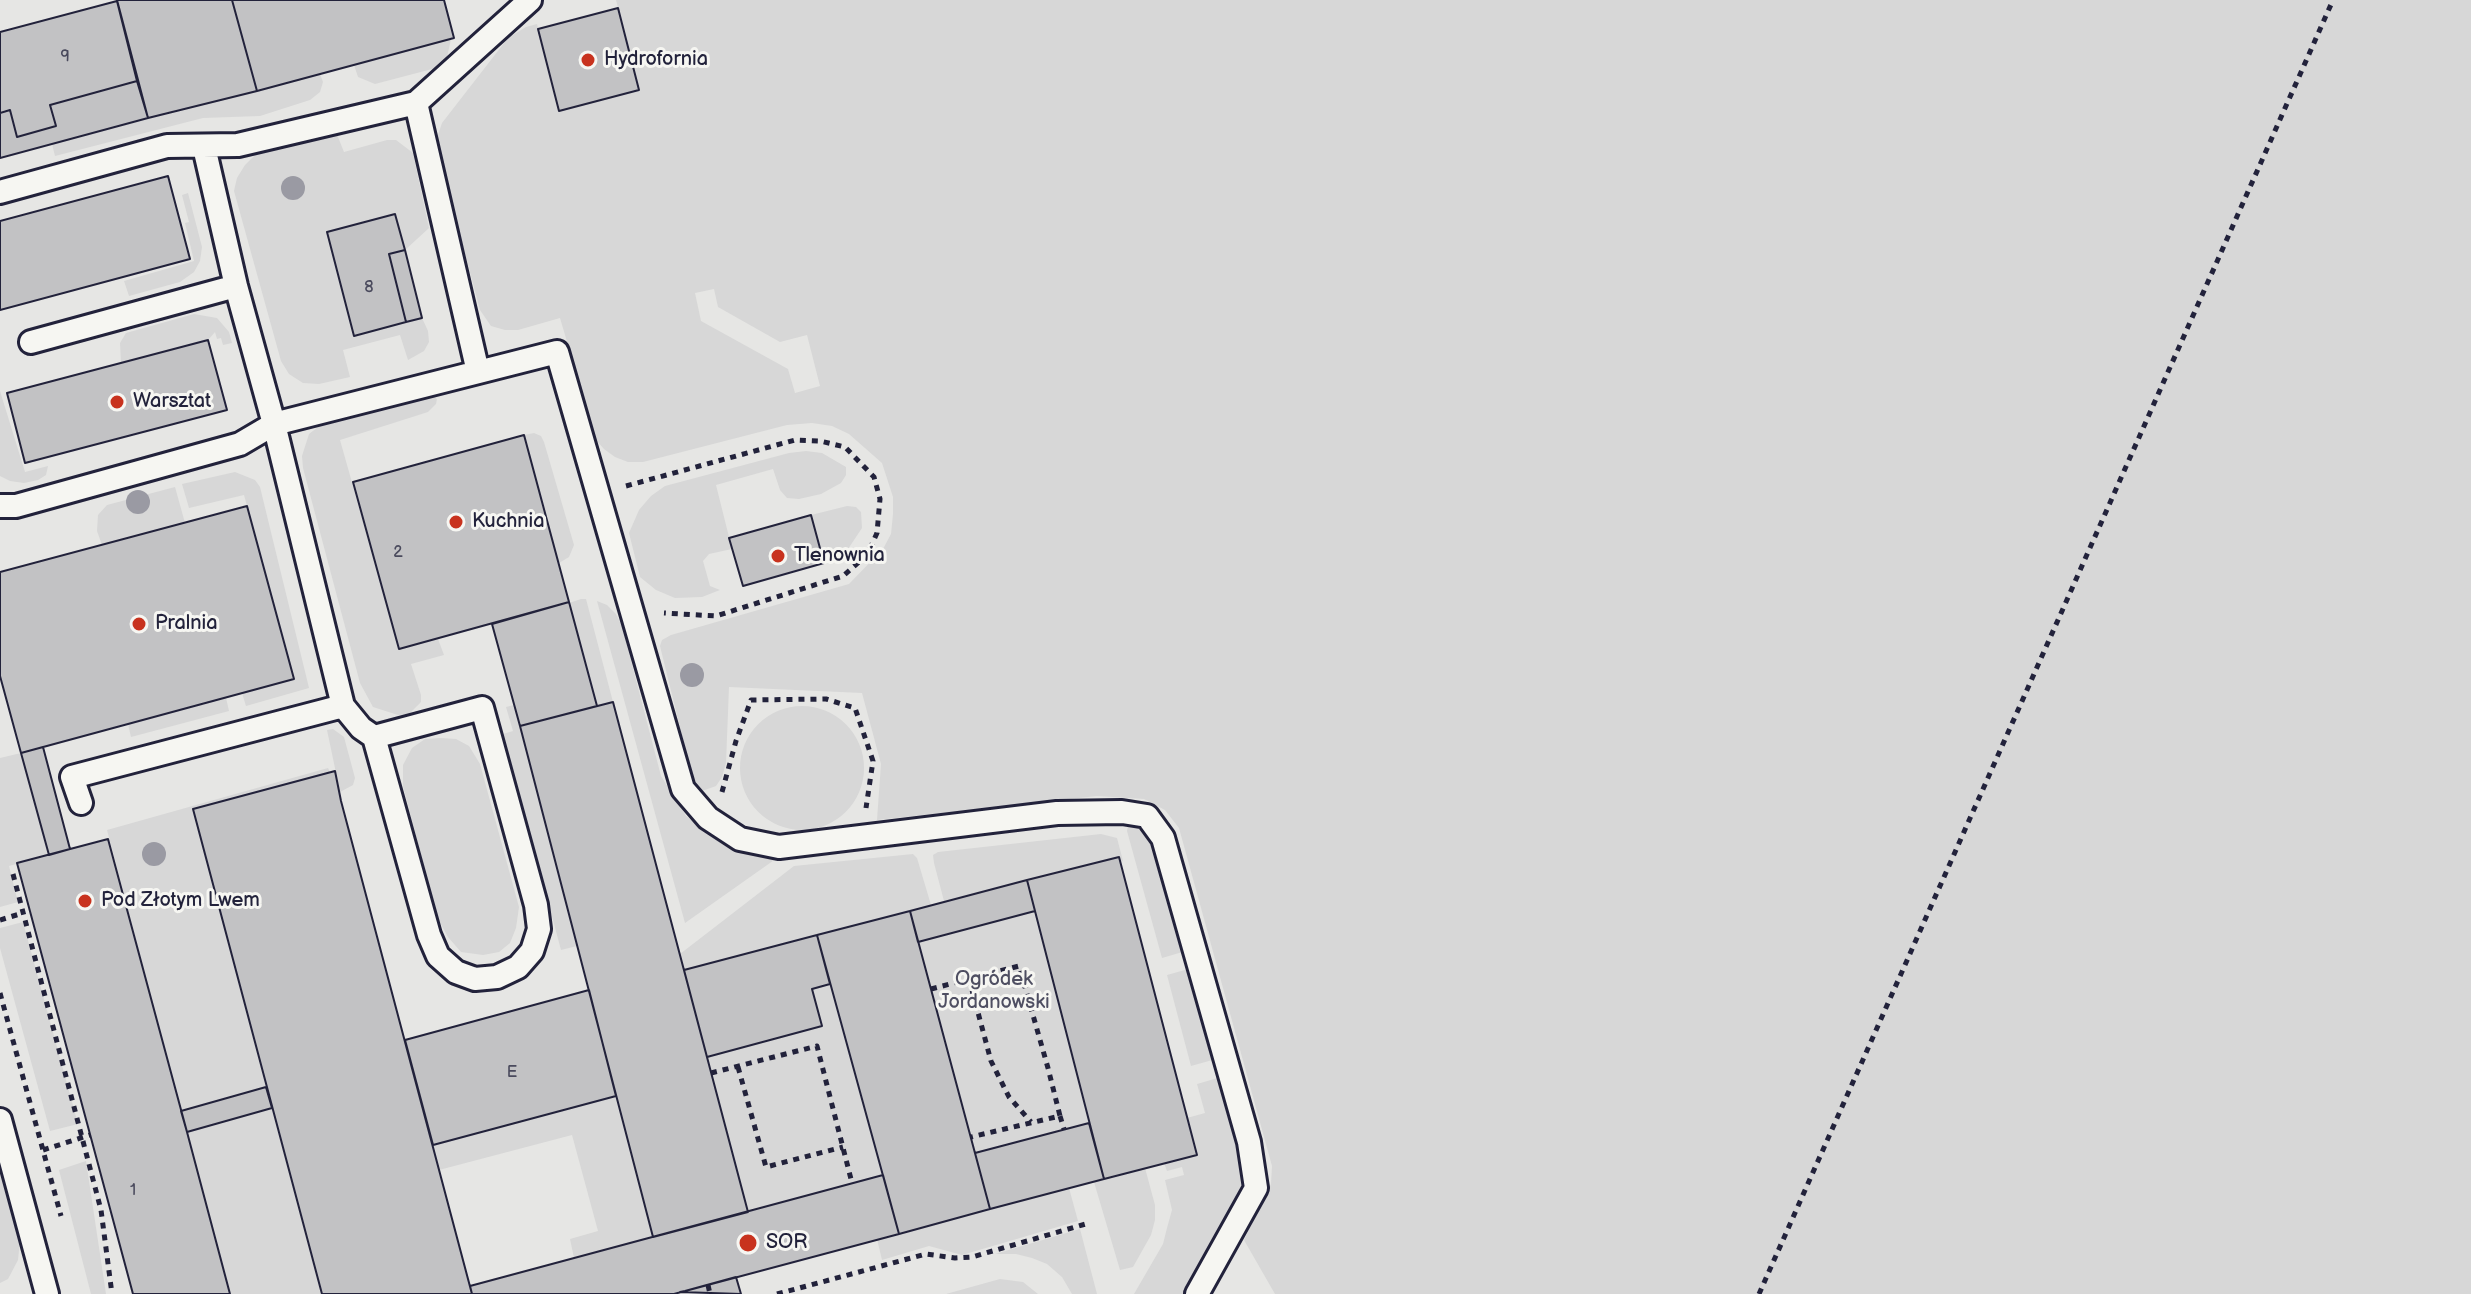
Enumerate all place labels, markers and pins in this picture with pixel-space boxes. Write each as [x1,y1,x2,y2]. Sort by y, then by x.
place label: Hydrofornia [604,48,708,72]
marker: Hydrofornia [579,51,597,69]
place label: Warsztat [133,390,211,414]
marker: Warsztat [108,393,126,411]
place label: Kuchnia [472,510,545,534]
marker: Kuchnia [447,513,465,531]
place label: Tlenownia [794,544,885,568]
marker: Tlenownia [769,547,787,565]
place label: Pralnia [155,612,217,636]
marker: Pralnia [130,615,148,633]
place label: Pod Złotym Lwem [101,889,260,913]
marker: Pod Złotym Lwem [76,892,94,910]
place label: SOR [766,1231,808,1255]
marker: SOR [737,1232,759,1254]

